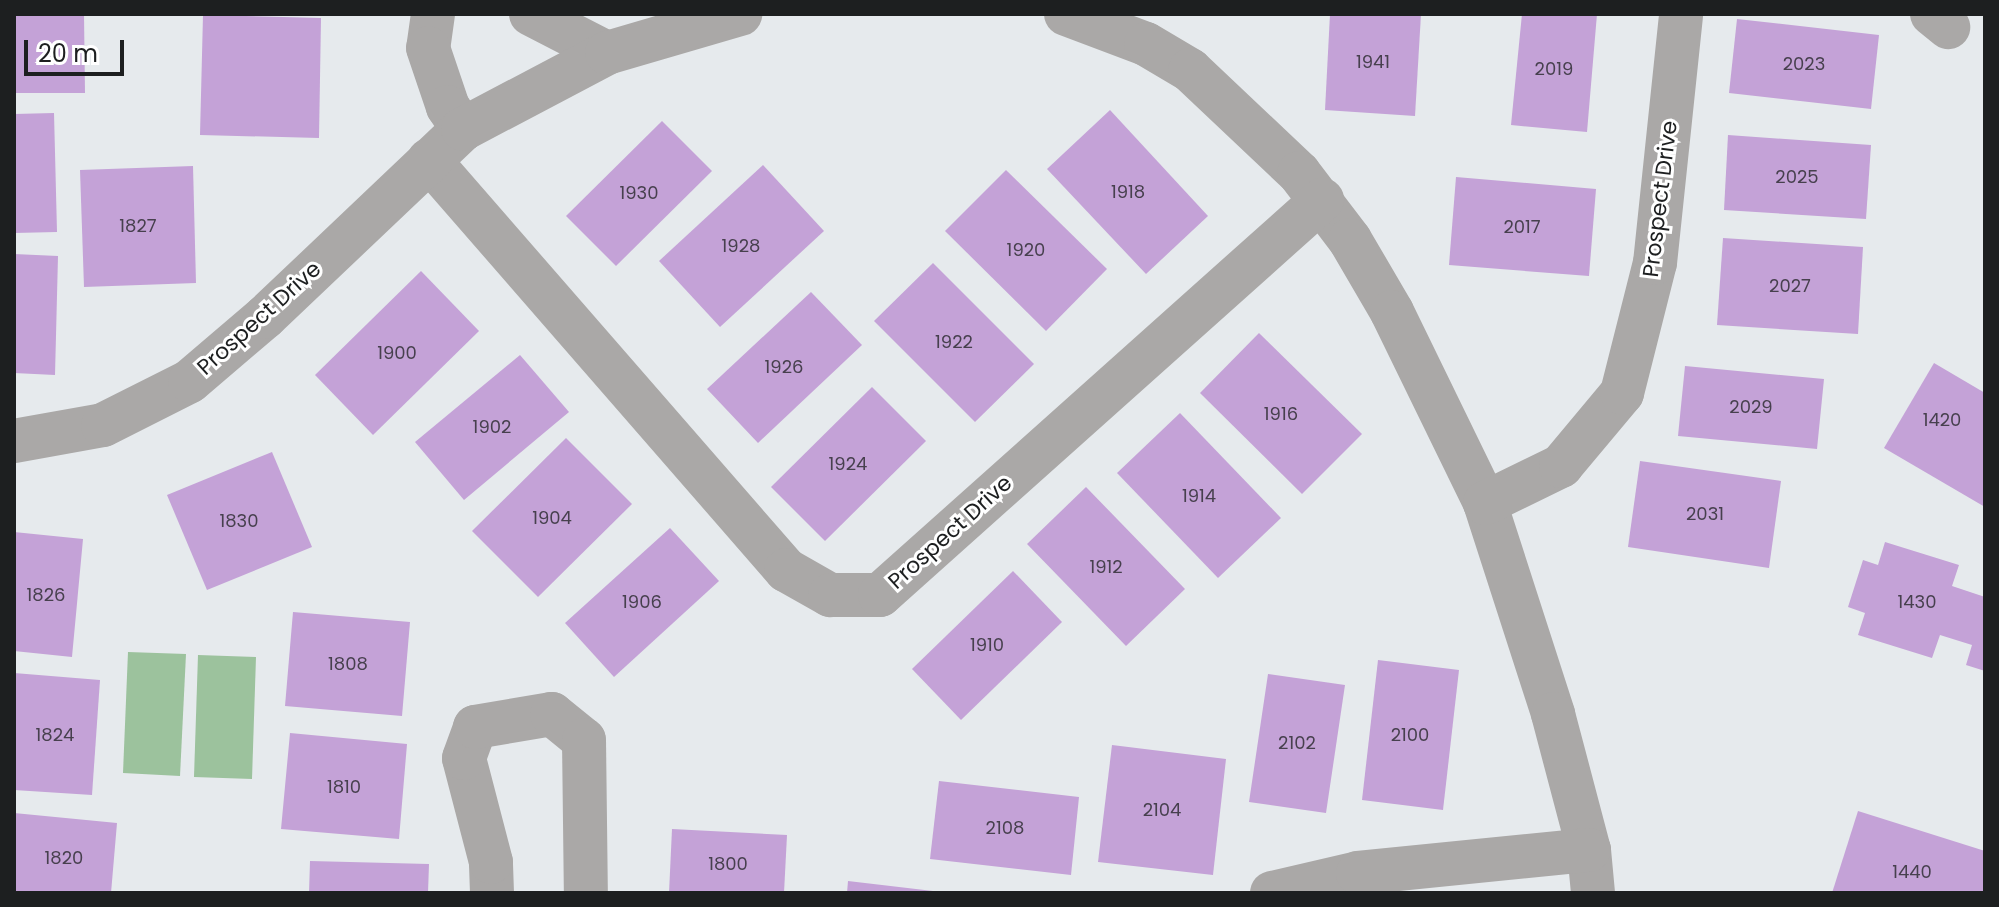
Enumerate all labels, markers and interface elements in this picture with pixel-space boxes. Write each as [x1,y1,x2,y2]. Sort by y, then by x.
scale bar [28,24,128,74]
text: 20 m [38,37,98,70]
house number: 1941 [1356,51,1390,73]
house number: 2023 [1783,53,1825,75]
house number: 2019 [1535,58,1573,80]
street label: Prospect Drive [1637,119,1683,279]
house number: 2025 [1775,166,1819,188]
house number: 1918 [1111,181,1145,203]
house number: 1930 [619,182,659,204]
house number: 1827 [119,215,157,237]
house number: 2017 [1503,216,1541,238]
house number: 1928 [722,235,760,257]
house number: 1920 [1007,239,1045,261]
street label: Prospect Drive [192,256,326,380]
house number: 2027 [1769,275,1811,297]
house number: 1922 [935,331,973,353]
house number: 1900 [377,342,417,364]
house number: 1926 [765,356,803,378]
house number: 2029 [1729,396,1773,418]
house number: 1916 [1264,403,1298,425]
house number: 1420 [1923,409,1961,431]
house number: 1902 [473,416,511,438]
house number: 1924 [829,453,867,475]
street label: Prospect Drive [883,470,1017,594]
house number: 1914 [1182,485,1216,507]
house number: 2031 [1686,503,1724,525]
house number: 1904 [532,507,572,529]
house number: 1830 [219,510,259,532]
house number: 1912 [1089,556,1123,578]
house number: 1826 [27,584,65,606]
house number: 1906 [622,591,662,613]
house number: 1430 [1898,591,1936,613]
house number: 1910 [970,634,1004,656]
house number: 1808 [328,653,368,675]
house number: 1824 [36,724,74,746]
house number: 2100 [1391,724,1429,746]
house number: 2102 [1278,732,1316,754]
house number: 1810 [327,776,361,798]
house number: 2104 [1143,799,1181,821]
house number: 2108 [986,817,1024,839]
house number: 1820 [45,847,83,869]
house number: 1800 [708,853,748,875]
house number: 1440 [1892,861,1932,883]

